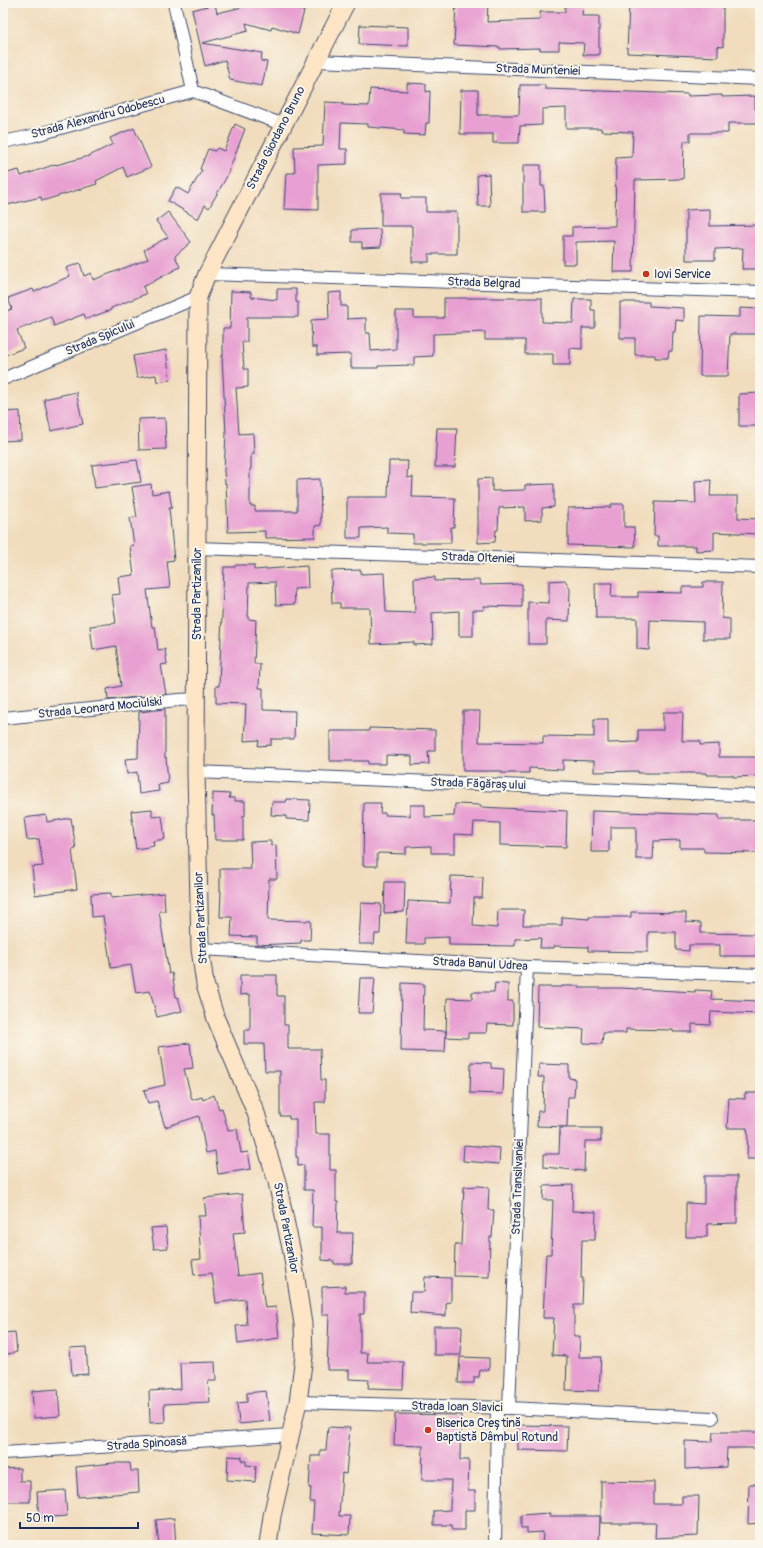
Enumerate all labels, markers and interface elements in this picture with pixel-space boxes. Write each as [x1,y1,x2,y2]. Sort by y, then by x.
street label: Strada Munteniei [495,61,581,79]
street label: Strada Giordano Bruno [243,83,309,192]
street label: Strada Alexandru Odobescu [29,92,167,142]
place label: Iovi Service [654,267,711,282]
marker: Iovi Service [641,269,651,279]
street label: Strada Belgrad [447,274,521,292]
street label: Strada Spicului [63,317,137,359]
street label: Strada Partizanilor [190,547,205,640]
street label: Strada Olteniei [441,549,515,567]
street label: Strada Leonard Mociulski [37,694,163,722]
street label: Strada Făgărașului [430,775,526,793]
street label: Strada Partizanilor [191,871,211,965]
street label: Strada Banul Udrea [432,954,528,974]
street label: Strada Transilvaniei [509,1139,527,1235]
street label: Strada Partizanilor [270,1181,302,1276]
street label: Strada Ioan Slavici [411,1399,503,1415]
place label: Biserica Creștină Baptistă Dâmbul Rotund [436,1416,558,1445]
marker: Biserica Creștină Baptistă Dâmbul Rotund [423,1425,433,1435]
street label: Strada Spinoasă [106,1434,188,1454]
scale bar [20,1504,138,1530]
text: 50 m [26,1511,54,1526]

